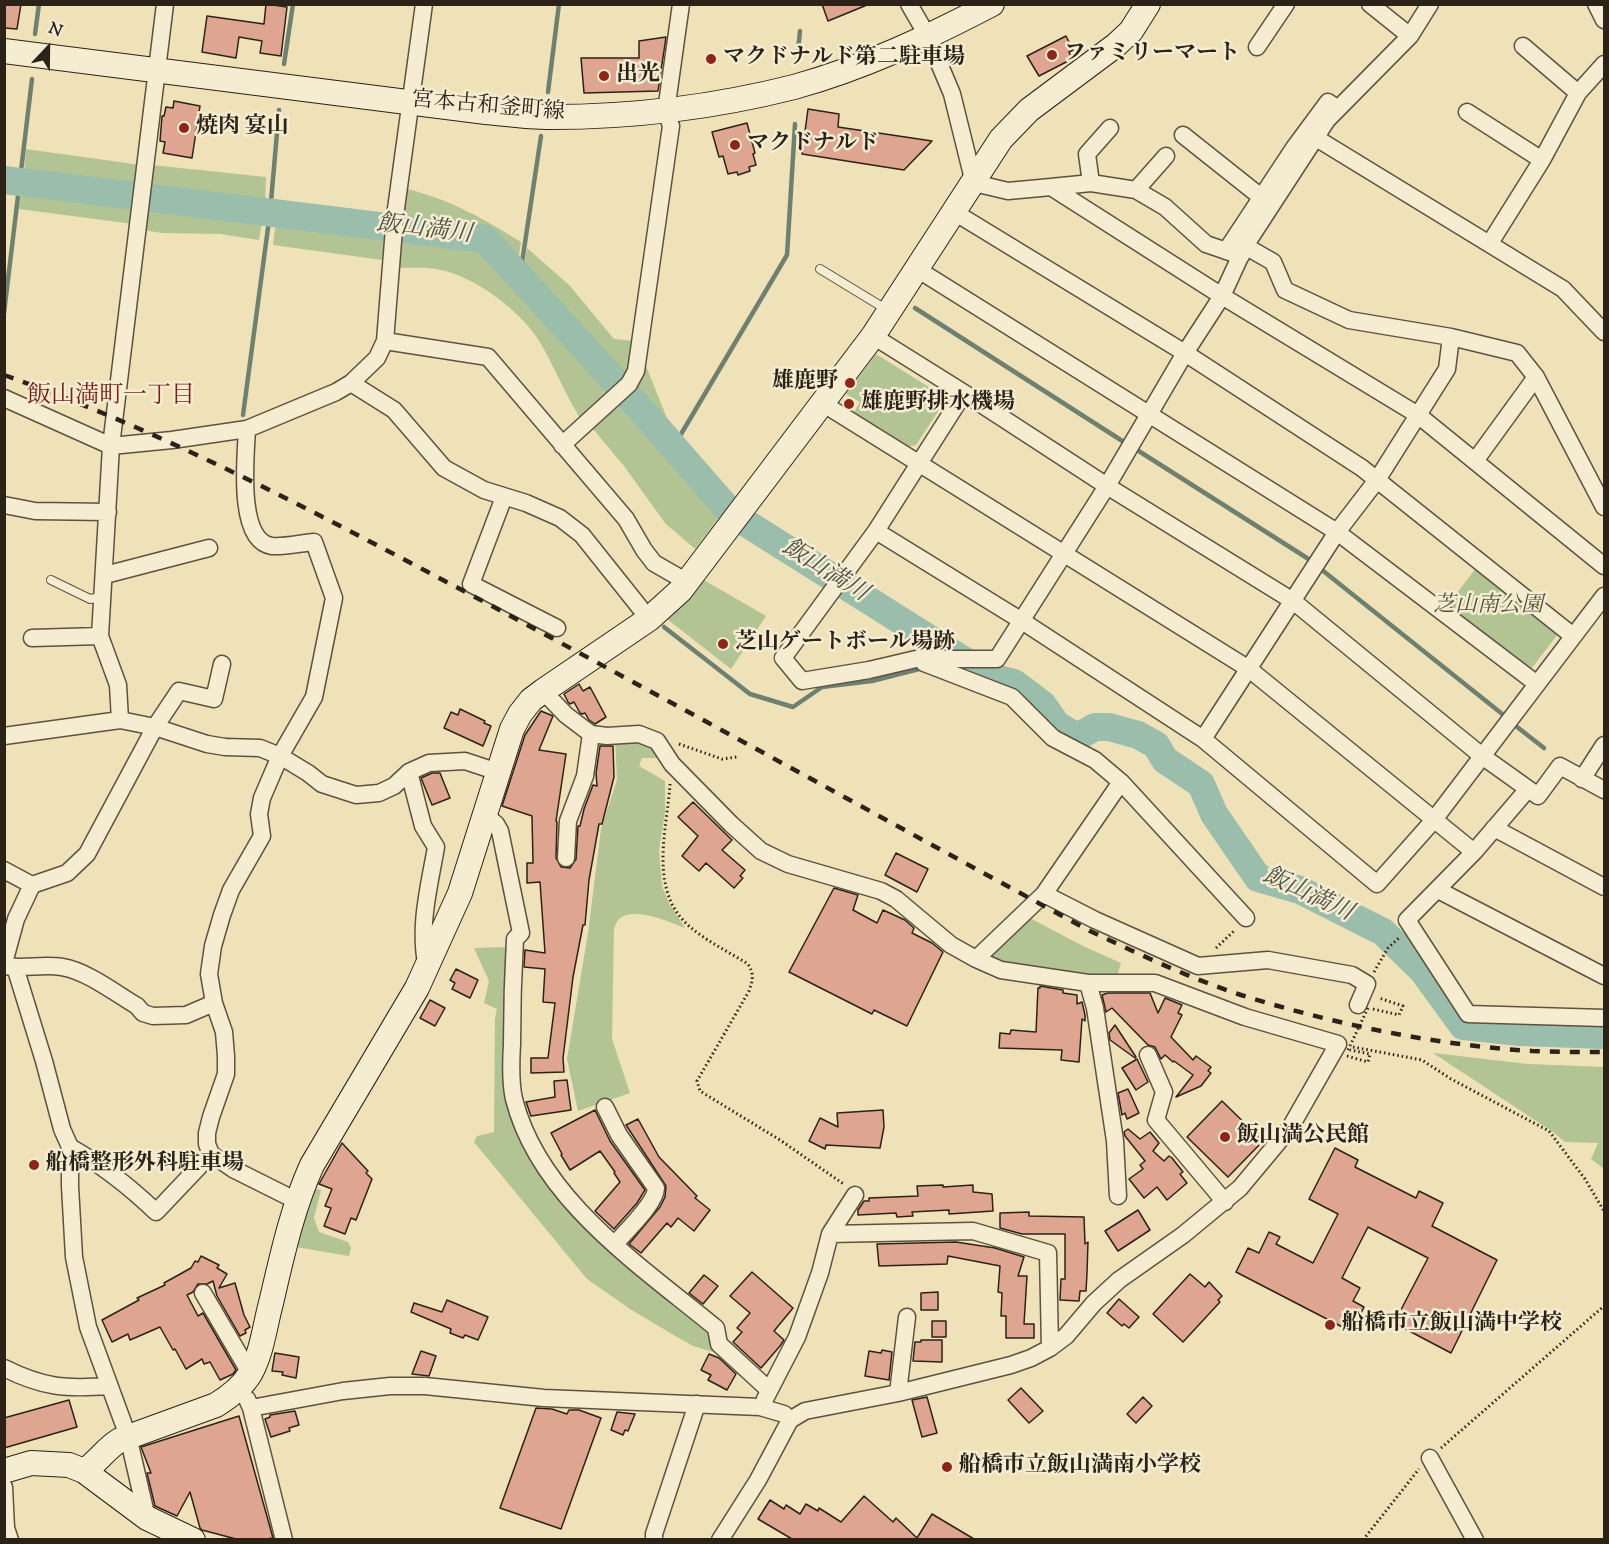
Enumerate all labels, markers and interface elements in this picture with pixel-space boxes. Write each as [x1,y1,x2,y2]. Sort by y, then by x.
north arrow [18,18,78,78]
text: N [45,18,65,44]
place label: ファミリーマート [1064,42,1240,68]
place label: マクドナルド第二駐車場 [723,46,965,72]
marker: ファミリーマート [1045,48,1059,62]
marker: マクドナルド第二駐車場 [704,52,718,66]
place label: 出光 [616,63,660,89]
marker: 出光 [597,69,611,83]
street label: 宮本古和釜町線 [410,88,566,128]
place label: 焼肉 宴山 [196,115,289,141]
marker: 焼肉 宴山 [177,121,191,135]
place label: マクドナルド [747,132,879,158]
marker: マクドナルド [728,138,742,152]
water label: 飯山満川 [375,211,473,251]
place label: 雄鹿野 [772,370,838,396]
marker: 雄鹿野 [843,376,857,390]
district label: 飯山満町一丁目 [27,384,195,412]
place label: 雄鹿野排水機場 [861,391,1015,417]
marker: 雄鹿野排水機場 [842,397,856,411]
water label: 飯山満川 [776,534,872,610]
park label: 芝山南公園 [1433,594,1543,620]
place label: 芝山ゲートボール場跡 [735,631,955,657]
marker: 芝山ゲートボール場跡 [716,637,730,651]
water label: 飯山満川 [1257,863,1357,929]
place label: 飯山満公民館 [1237,1124,1369,1150]
marker: 飯山満公民館 [1218,1130,1232,1144]
place label: 船橋整形外科駐車場 [46,1152,244,1178]
marker: 船橋整形外科駐車場 [27,1158,41,1172]
place label: 船橋市立飯山満中学校 [1342,1312,1562,1338]
marker: 船橋市立飯山満中学校 [1323,1318,1337,1332]
place label: 船橋市立飯山満南小学校 [959,1454,1201,1480]
marker: 船橋市立飯山満南小学校 [940,1460,954,1474]

